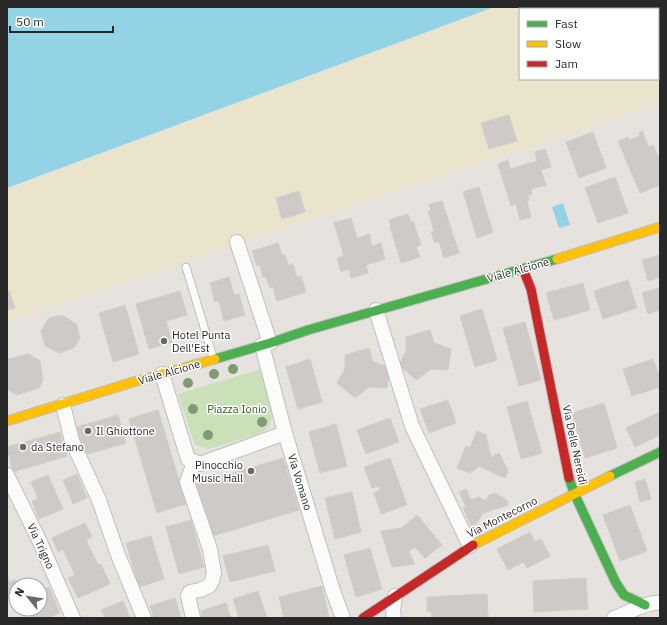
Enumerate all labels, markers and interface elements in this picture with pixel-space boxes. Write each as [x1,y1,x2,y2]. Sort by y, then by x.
scale bar [10,8,113,34]
legend [519,8,659,80]
text: 50 m [16,14,44,29]
text: Fast [555,16,578,31]
text: Slow [555,36,581,51]
text: Jam [555,56,578,71]
street label: Viale Alcione [485,254,551,286]
place label: Hotel Punta Dell'Est [172,328,230,355]
marker: Hotel Punta Dell'Est [159,336,169,346]
street label: Viale Alcione [136,356,202,388]
park label: Piazza Ionio [207,402,267,416]
street label: Via Delle Nereidi [560,404,590,486]
place label: Il Ghiottone [96,424,155,438]
marker: Il Ghiottone [83,426,93,436]
place label: da Stefano [31,440,84,454]
marker: da Stefano [18,442,28,452]
street label: Via Vomano [285,452,315,512]
place label: Pinocchio Music Hall [192,458,243,485]
marker: Pinocchio Music Hall [246,466,256,476]
street label: Via Montecorno [464,493,540,541]
street label: Via Trigno [24,521,58,571]
north arrow [8,577,48,617]
text: N [11,585,27,599]

